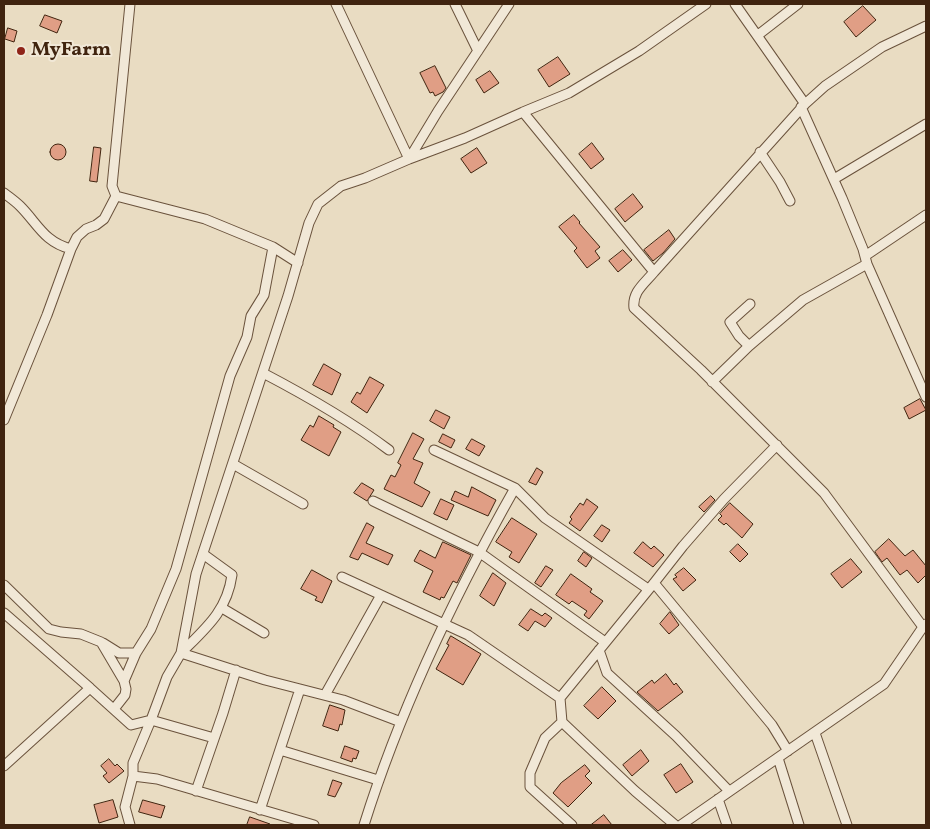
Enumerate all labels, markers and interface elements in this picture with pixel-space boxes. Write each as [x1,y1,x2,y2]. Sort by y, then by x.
place label: MyFarm [31,39,111,63]
marker: MyFarm [15,45,27,57]

